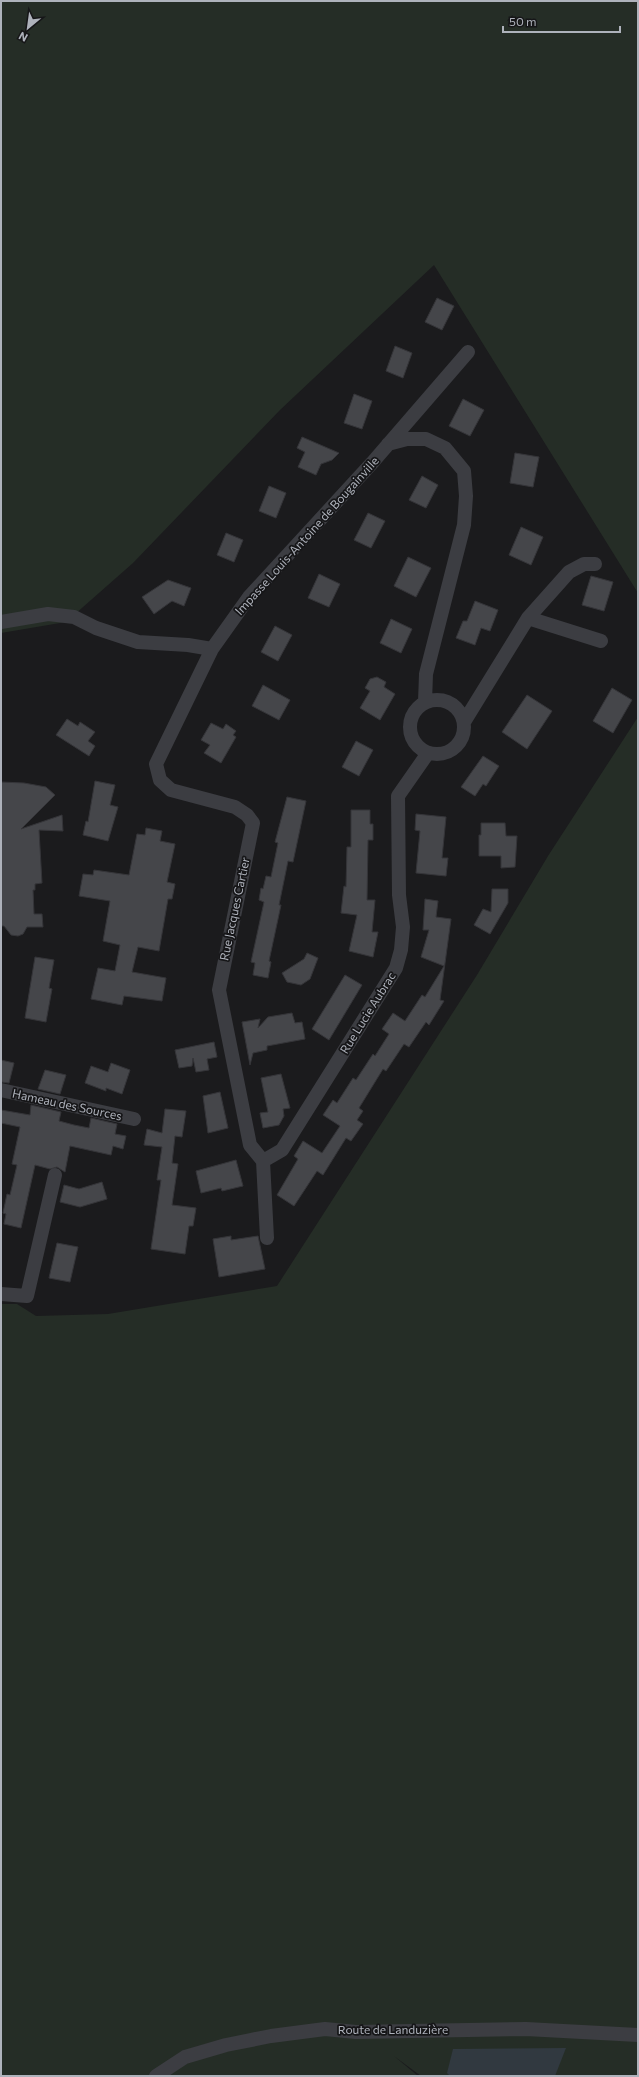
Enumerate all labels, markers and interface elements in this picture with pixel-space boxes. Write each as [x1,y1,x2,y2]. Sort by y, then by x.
north arrow [8,8,48,48]
scale bar [503,8,620,34]
text: 50 m [509,14,537,28]
text: N [16,29,30,45]
street label: Impasse Louis-Antoine de Bougainville [231,453,381,617]
street label: Rue Jacques Cartier [216,856,253,962]
street label: Rue Lucie Aubrac [336,969,398,1056]
street label: Hameau des Sources [11,1086,123,1122]
street label: Route de Landuzière [338,2022,448,2036]

